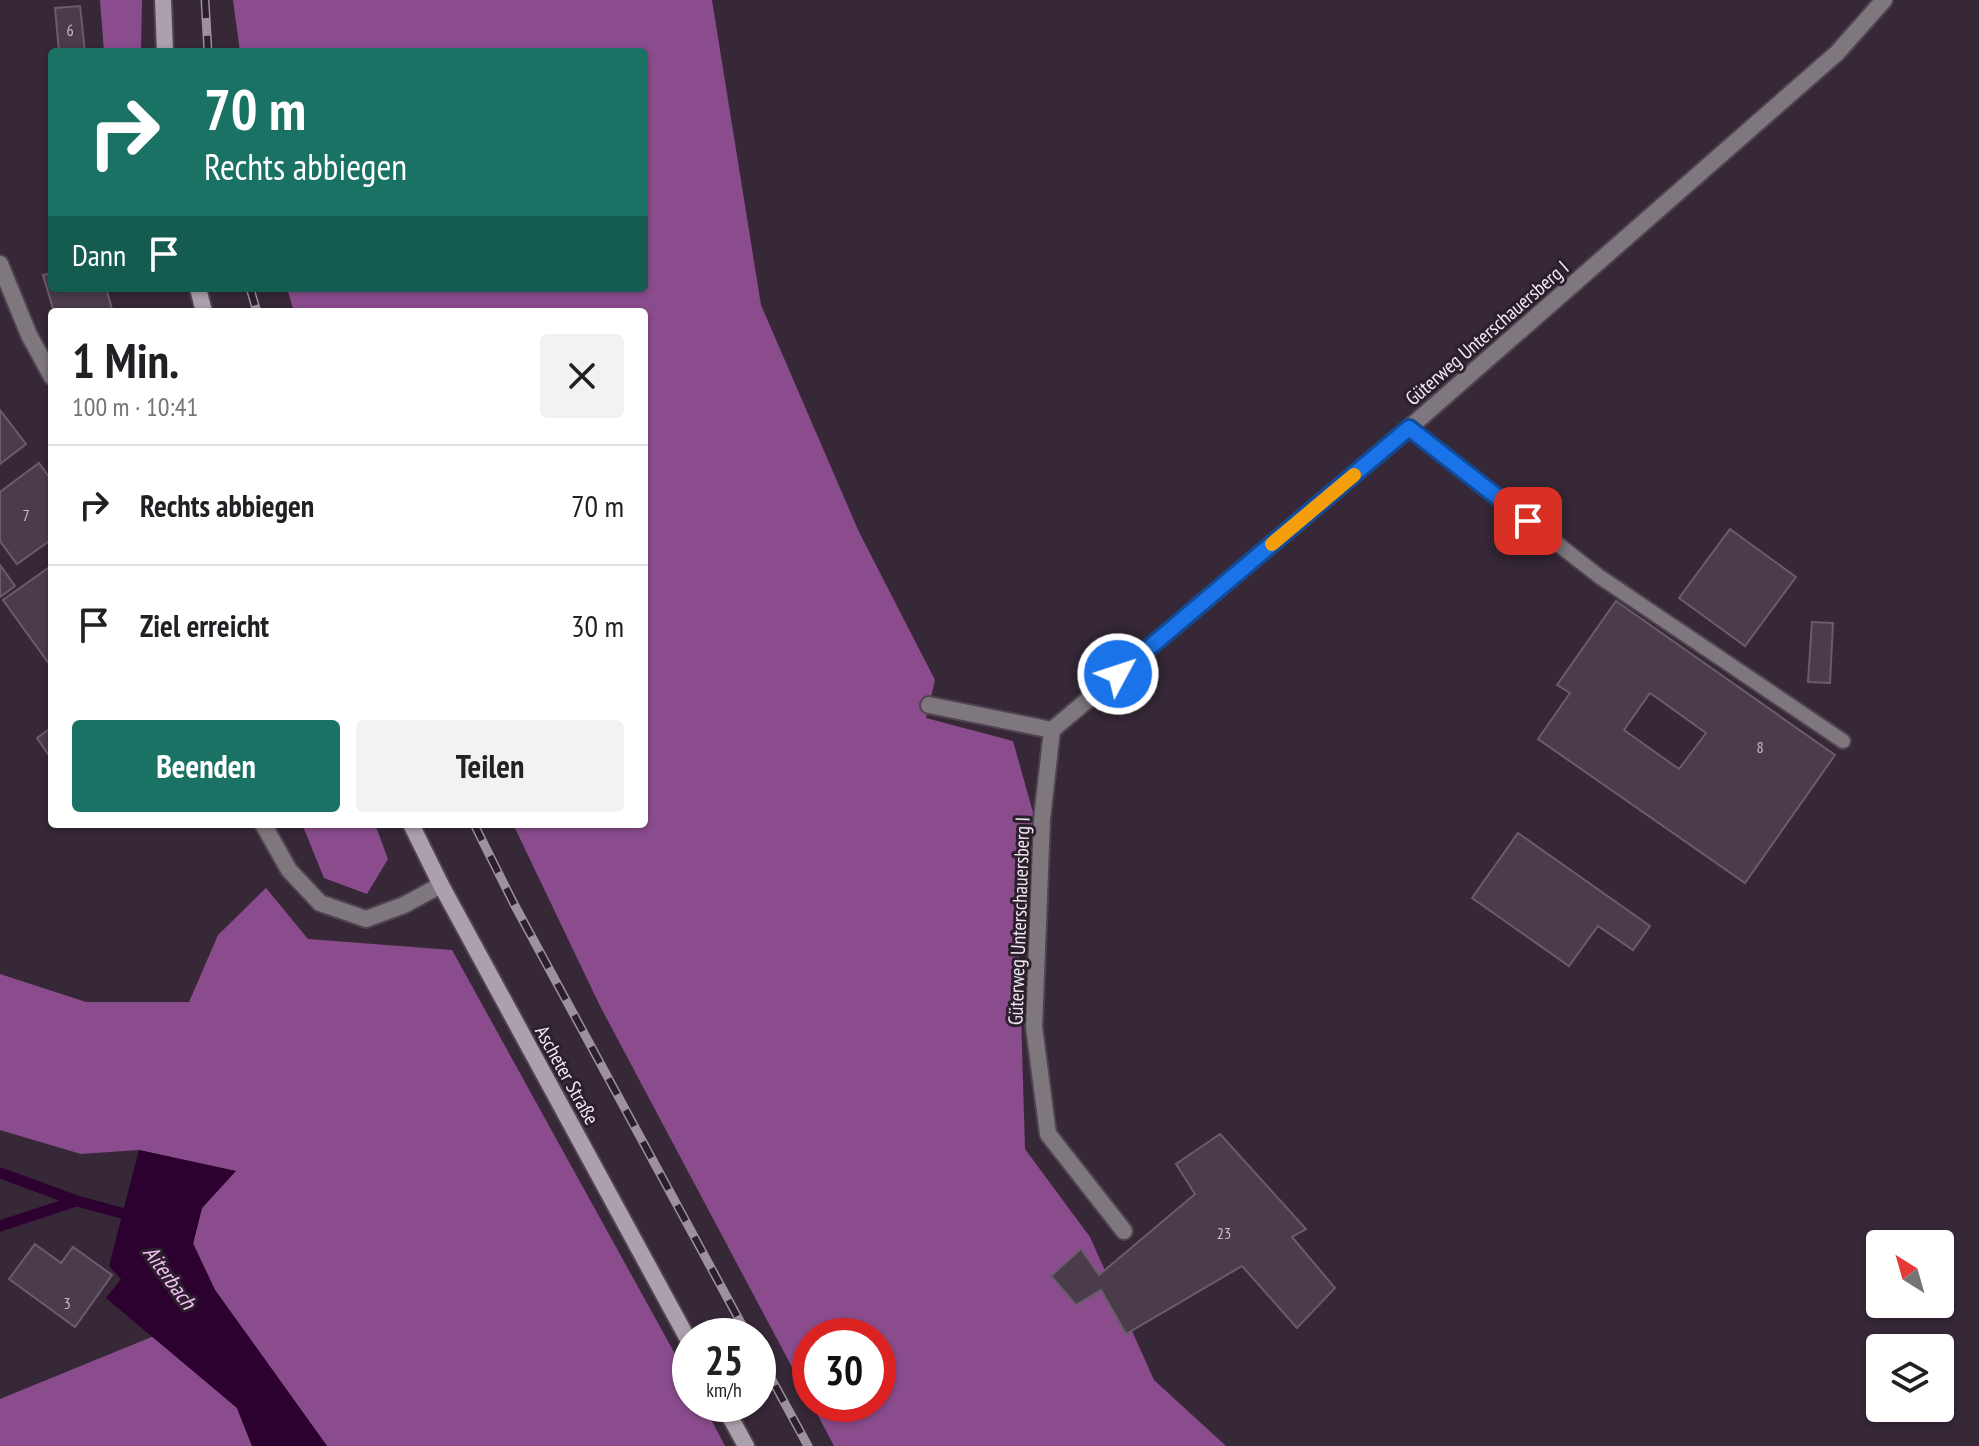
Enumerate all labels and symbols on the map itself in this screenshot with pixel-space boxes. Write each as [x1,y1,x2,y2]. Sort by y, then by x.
house number: 6 [66,20,74,40]
street label: Güterweg Unterschauersberg I [1400,255,1574,411]
pin [1494,487,1562,555]
house number: 7 [22,505,30,525]
position arrow [1076,632,1160,716]
house number: 8 [1756,737,1764,757]
street label: Güterweg Unterschauersberg I [1002,816,1036,1026]
street label: Ascheter Straße [529,1021,605,1129]
house number: 23 [1217,1223,1231,1243]
north arrow [1866,1230,1954,1318]
water label: Aiterbach [138,1240,203,1315]
house number: 3 [63,1293,71,1313]
speed limit sign: 30 [792,1318,896,1422]

